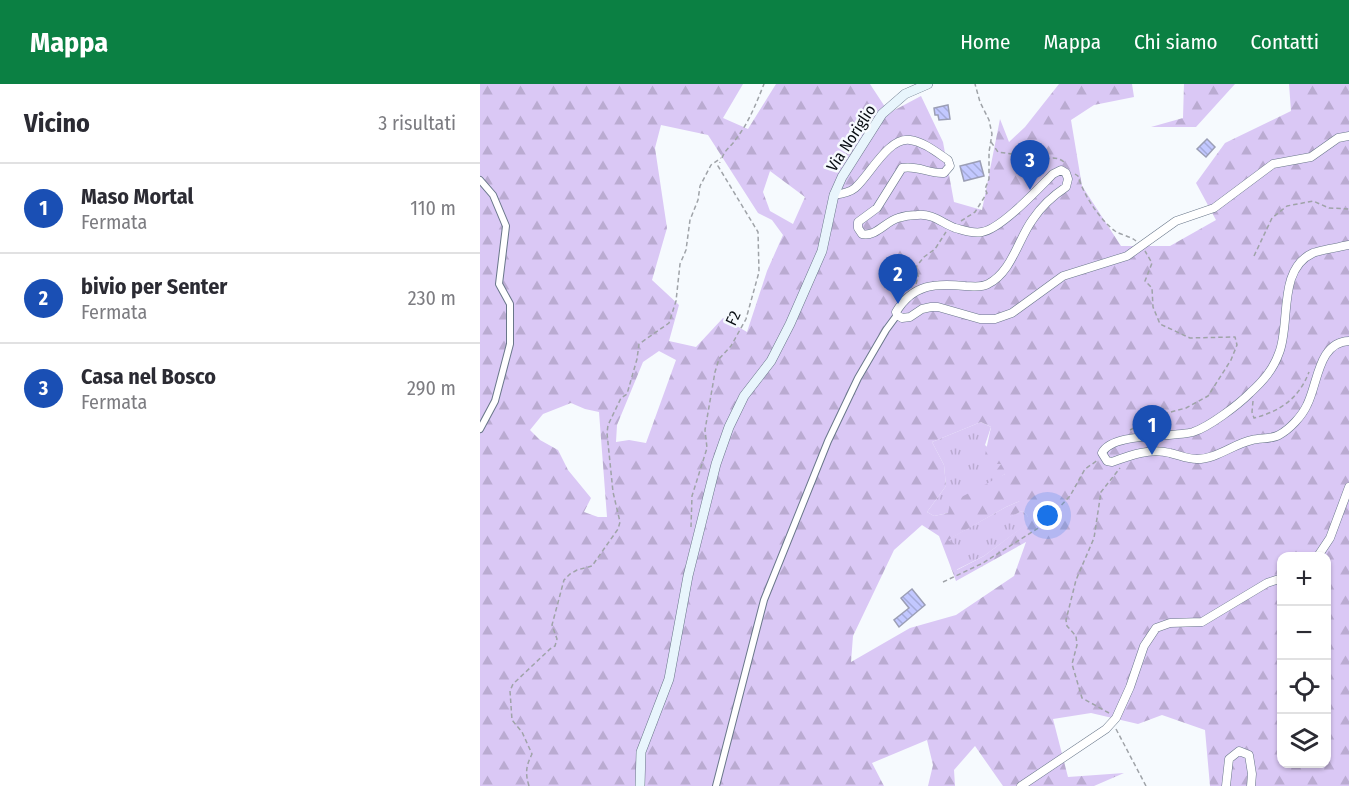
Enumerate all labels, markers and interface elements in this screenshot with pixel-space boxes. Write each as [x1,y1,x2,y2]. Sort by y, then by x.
text: Mappa [30,26,108,59]
text: Home [960,29,1010,55]
text: Mappa [1043,29,1101,55]
text: Chi siamo [1134,29,1218,55]
text: Contatti [1251,29,1319,55]
street label: Via Noriglio [822,101,880,175]
text: Vicino [24,108,90,139]
text: 3 risultati [378,111,456,135]
pin: 3 [1010,141,1050,190]
text: Maso Mortal [81,183,194,210]
text: 1 [39,196,48,220]
text: 110 m [410,196,456,220]
text: Fermata [81,210,147,234]
pin: 2 [878,254,918,304]
text: bivio per Senter [81,273,227,300]
text: 2 [39,286,48,310]
text: 230 m [408,286,456,310]
text: Fermata [81,300,147,324]
street label: F2 [721,308,745,328]
text: Casa nel Bosco [81,363,216,390]
text: 3 [39,376,48,400]
text: 290 m [407,376,456,400]
text: Fermata [81,390,147,414]
pin: 1 [1132,406,1172,455]
your location [1033,501,1062,530]
map controls [1277,552,1331,768]
button: + [1277,552,1331,606]
button: − [1277,606,1331,660]
button: locate [1277,660,1331,714]
button: layers [1277,714,1331,768]

